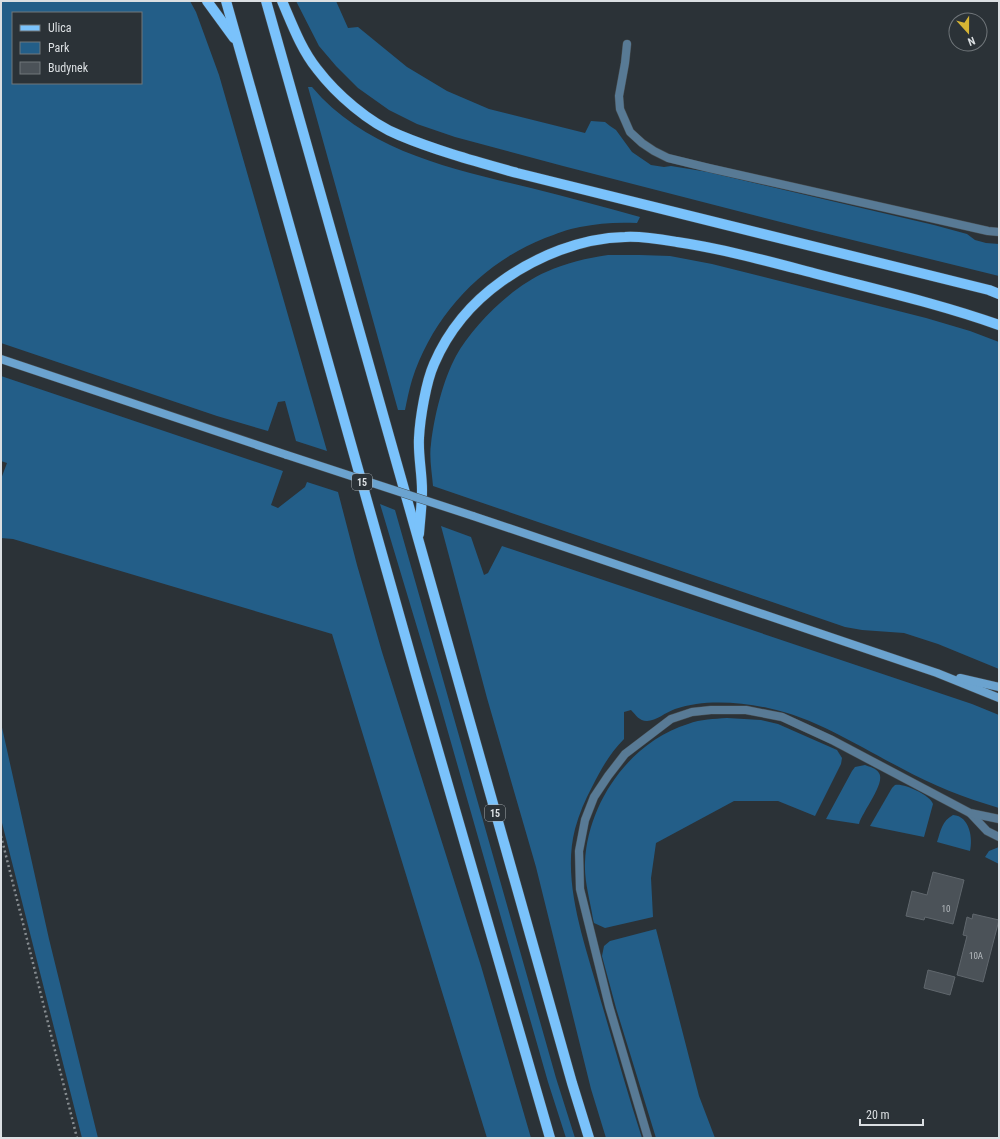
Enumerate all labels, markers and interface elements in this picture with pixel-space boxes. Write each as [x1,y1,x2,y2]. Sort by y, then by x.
legend [12,12,142,84]
north arrow [948,12,988,52]
text: Ulica [48,21,72,35]
text: N [966,34,977,48]
text: Park [48,41,70,55]
text: Budynek [48,61,89,75]
road number: 15 [352,474,372,490]
road number: 15 [485,805,505,821]
house number: 10 [942,904,950,914]
house number: 10A [969,951,983,961]
scale bar [860,1101,923,1127]
text: 20 m [866,1108,890,1122]

